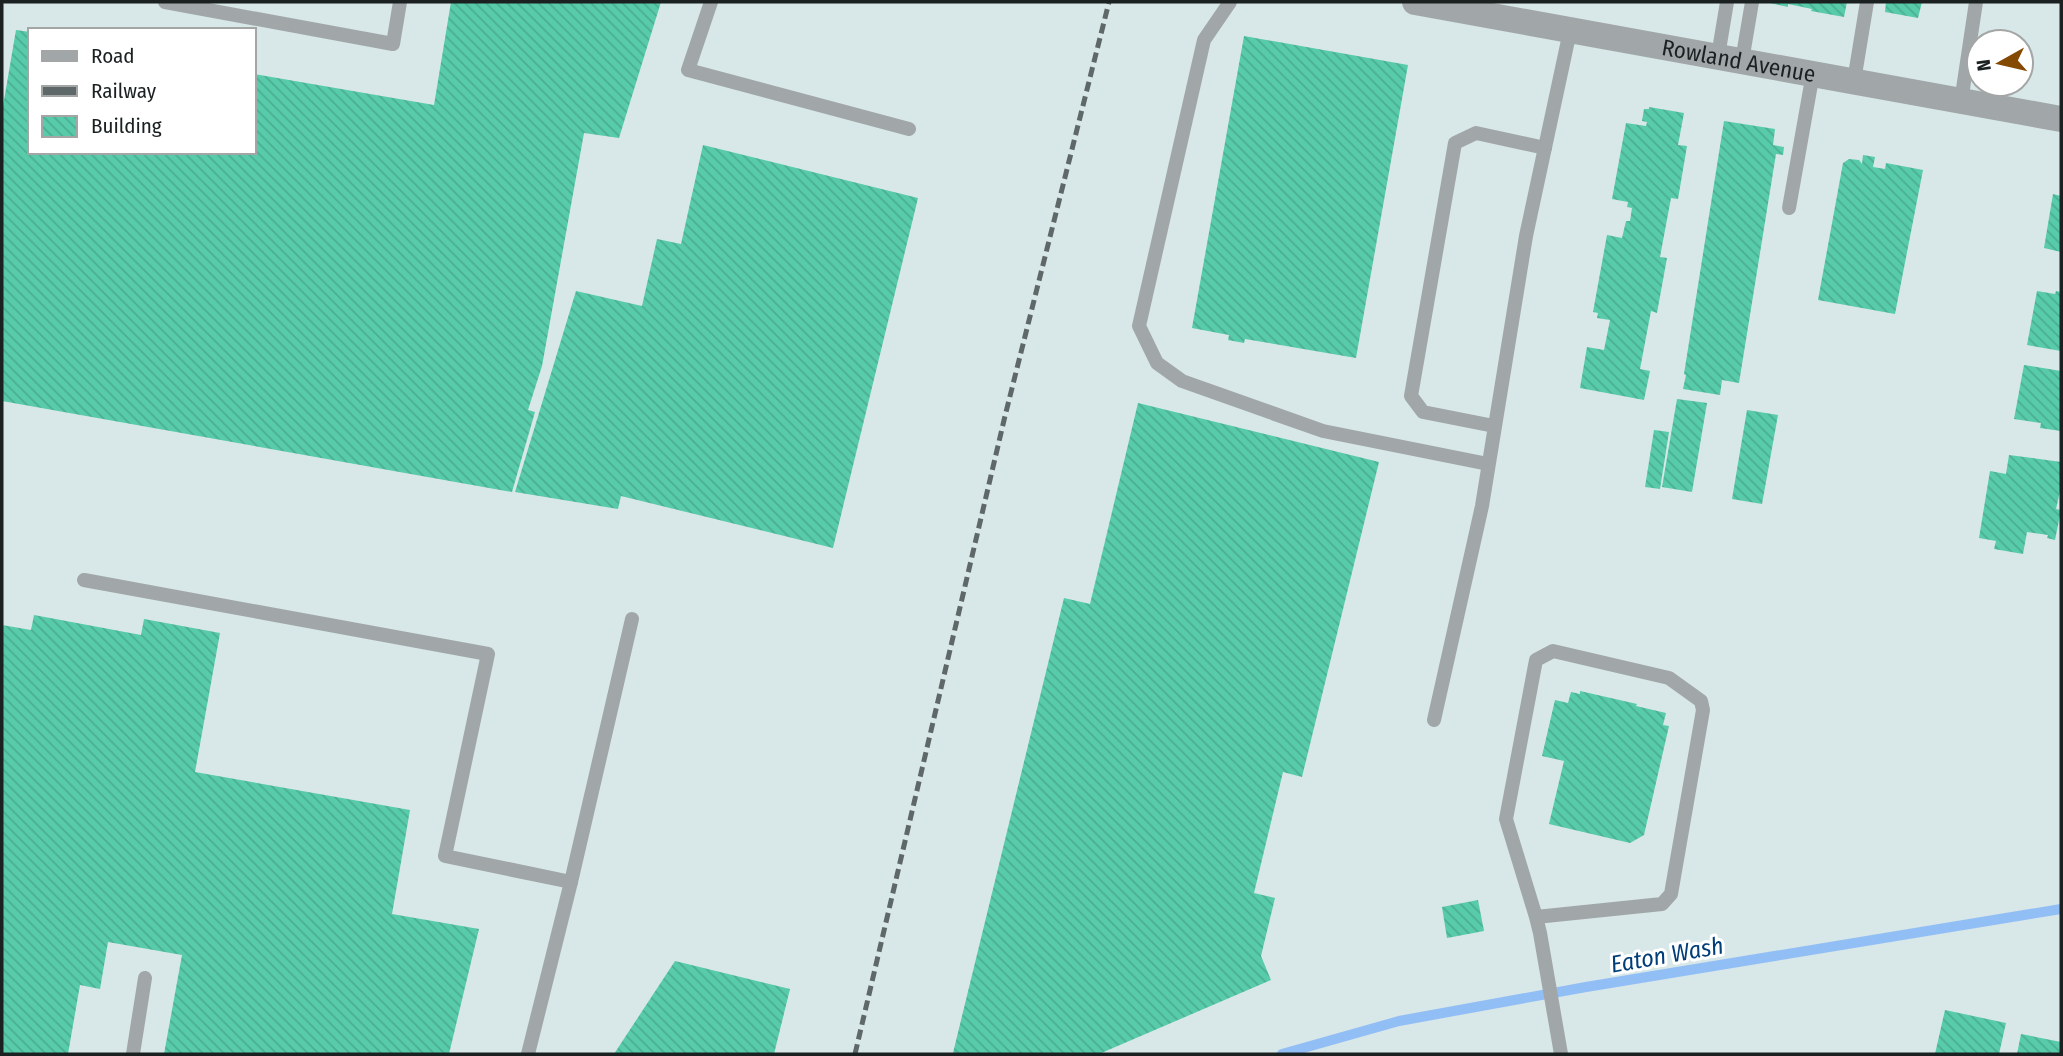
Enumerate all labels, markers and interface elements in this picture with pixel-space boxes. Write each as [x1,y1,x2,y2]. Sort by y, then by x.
legend [28,28,256,154]
north arrow [1965,28,2035,98]
street label: Rowland Avenue [1660,33,1818,88]
text: Road [91,43,135,69]
text: N [1971,58,1996,73]
text: Railway [91,78,157,104]
text: Building [91,113,162,139]
water label: Eaton Wash [1608,931,1726,979]

